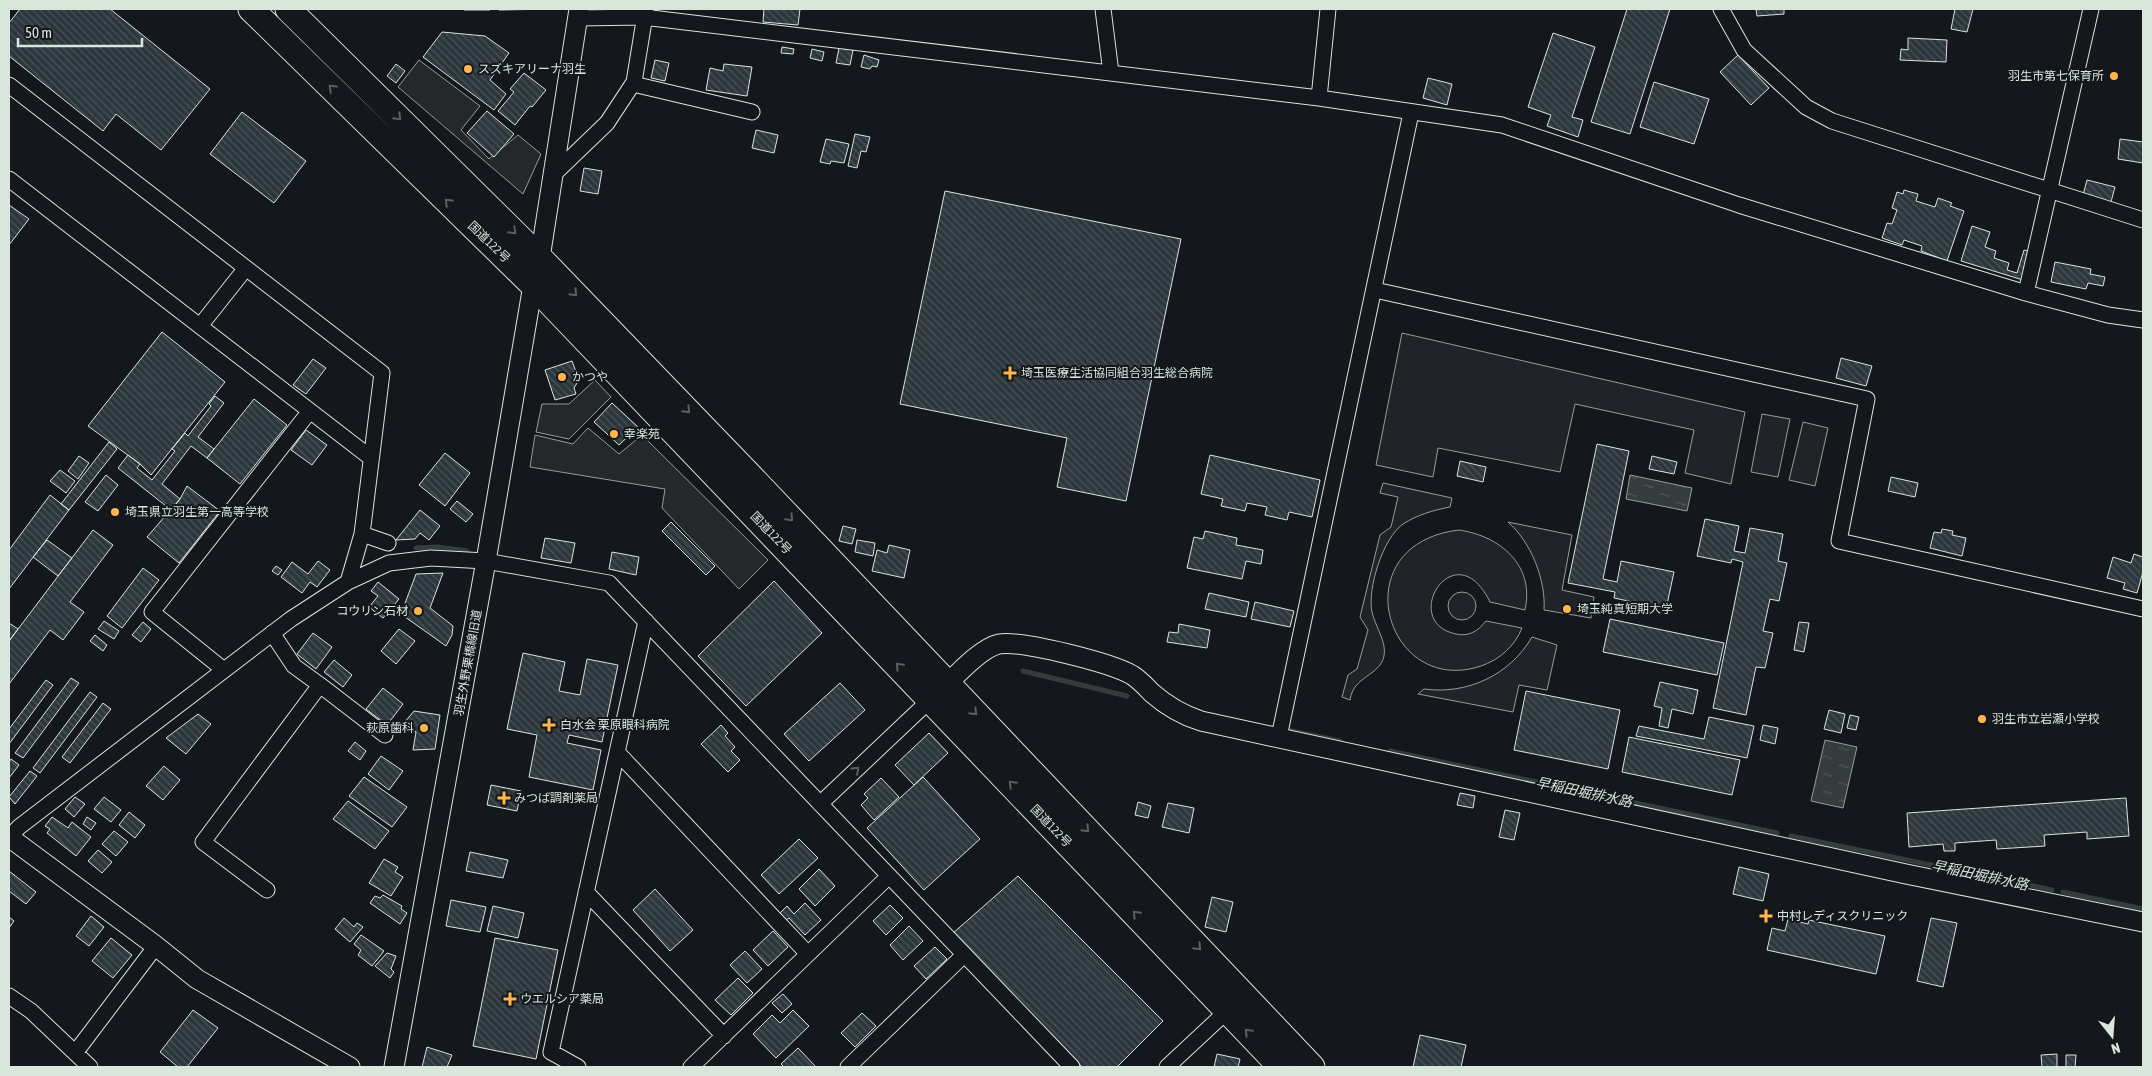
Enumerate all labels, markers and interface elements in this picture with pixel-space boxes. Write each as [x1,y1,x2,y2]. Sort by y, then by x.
scale bar [18,15,141,47]
text: 50 m [25,24,52,41]
place label: スズキアリーナ羽生 [478,62,586,76]
marker: スズキアリーナ羽生 [462,63,474,75]
place label: 羽生市第七保育所 [2008,69,2104,83]
marker: 羽生市第七保育所 [2108,70,2120,82]
one-way arrow [329,85,338,94]
one-way arrow [392,111,401,120]
one-way arrow [445,199,454,208]
street label: 国道122号 [465,219,513,265]
one-way arrow [507,225,516,234]
one-way arrow [568,287,577,296]
marker: 埼玉医療生活協同組合羽生総合病院 [1003,366,1017,380]
place label: 埼玉医療生活協同組合羽生総合病院 [1021,366,1213,380]
place label: かつや [572,370,608,384]
marker: かつや [556,371,568,383]
one-way arrow [681,404,690,413]
place label: 幸楽苑 [624,427,660,441]
marker: 幸楽苑 [608,428,620,440]
place label: 埼玉県立羽生第一高等学校 [125,505,269,519]
marker: 埼玉県立羽生第一高等学校 [109,506,121,518]
street label: 国道122号 [748,509,794,557]
one-way arrow [784,512,793,521]
place label: 埼玉純真短期大学 [1577,602,1673,616]
marker: 埼玉純真短期大学 [1561,603,1573,615]
place label: コウリン石材 [336,604,408,618]
marker: コウリン石材 [412,605,424,617]
street label: 羽生外野栗橋線旧道 [452,609,484,717]
one-way arrow [896,663,905,672]
one-way arrow [968,706,977,715]
place label: 羽生市立岩瀬小学校 [1992,712,2100,726]
marker: 羽生市立岩瀬小学校 [1976,713,1988,725]
marker: 白水会 栗原眼科病院 [542,718,556,732]
place label: 白水会 栗原眼科病院 [560,718,670,732]
place label: 萩原歯科 [366,721,414,735]
marker: 萩原歯科 [418,722,430,734]
one-way arrow [850,767,859,776]
water label: 早稲田堀排水路 [1534,774,1635,810]
one-way arrow [1008,780,1017,789]
place label: みつば調剤薬局 [514,791,598,805]
marker: みつば調剤薬局 [498,792,510,804]
street label: 国道122号 [1028,802,1074,850]
one-way arrow [1080,824,1089,833]
water label: 早稲田堀排水路 [1930,857,2031,893]
marker: 中村レディスクリニック [1759,909,1773,923]
place label: 中村レディスクリニック [1777,909,1908,923]
one-way arrow [1133,911,1142,920]
one-way arrow [1192,941,1201,950]
place label: ウエルシア薬局 [520,992,604,1006]
marker: ウエルシア薬局 [504,993,516,1005]
north arrow [2087,1011,2137,1061]
one-way arrow [1245,1029,1254,1038]
text: N [2110,1040,2122,1057]

